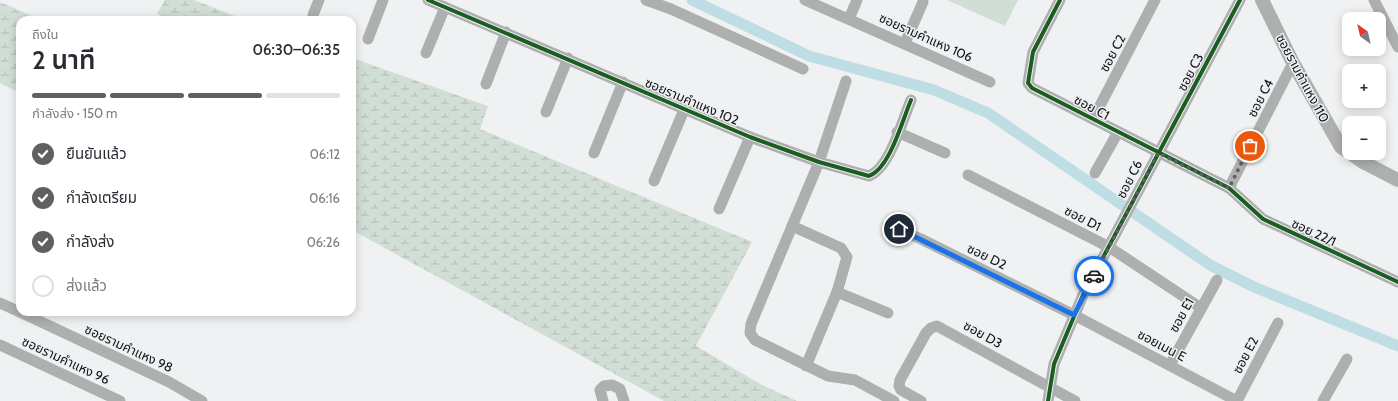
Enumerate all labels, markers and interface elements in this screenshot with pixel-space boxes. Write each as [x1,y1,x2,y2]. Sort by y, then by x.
street label: ซอยรามคําแหง 106 [877,9,975,65]
north arrow [1342,12,1386,56]
map controls [1342,12,1386,160]
text: ถึงใน [32,26,58,42]
street label: ซอย C2 [1096,31,1129,74]
street label: ซอยรามคำแหง 110 [1273,31,1333,125]
text: 06:30–06:35 [252,41,340,59]
text: 2 นาที [32,44,95,76]
street label: ซอย C3 [1173,50,1207,94]
button: + [1342,64,1386,108]
street label: ซอยรามคําแหง 102 [643,74,741,128]
street label: ซอย C4 [1244,76,1276,120]
street label: ซอย C1 [1072,91,1112,123]
text: กำลังส่ง · 150 m [32,105,118,121]
button: − [1342,116,1386,160]
pin [1233,129,1267,163]
icon: bag [1239,135,1261,157]
icon: check [32,143,54,165]
text: ยืนยันแล้ว [66,145,127,163]
text: 06:12 [310,146,340,162]
street label: ซอย C6 [1113,157,1145,201]
icon: check [32,187,54,209]
text: กำลังเตรียม [66,189,137,207]
text: 06:16 [309,190,340,206]
street label: ซอย D1 [1062,202,1104,234]
pin [882,212,916,246]
street label: ซอย 22/1 [1289,215,1339,249]
icon: home [888,218,910,240]
icon: check [32,231,54,253]
text: กำลังส่ง [66,233,114,251]
text: 06:26 [307,234,340,250]
street label: ซอย D2 [965,240,1009,272]
courier [1074,256,1114,296]
icon: car [1083,265,1105,287]
text: ส่งแล้ว [66,277,107,295]
street label: ซอย E1 [1165,295,1197,335]
street label: ซอย D3 [961,317,1005,351]
street label: ซอยรามคําแหง 98 [82,321,176,375]
street label: ซอยเมน E [1135,326,1189,364]
street label: ซอยรามคําแหง 96 [20,333,112,387]
street label: ซอย E2 [1229,334,1261,376]

